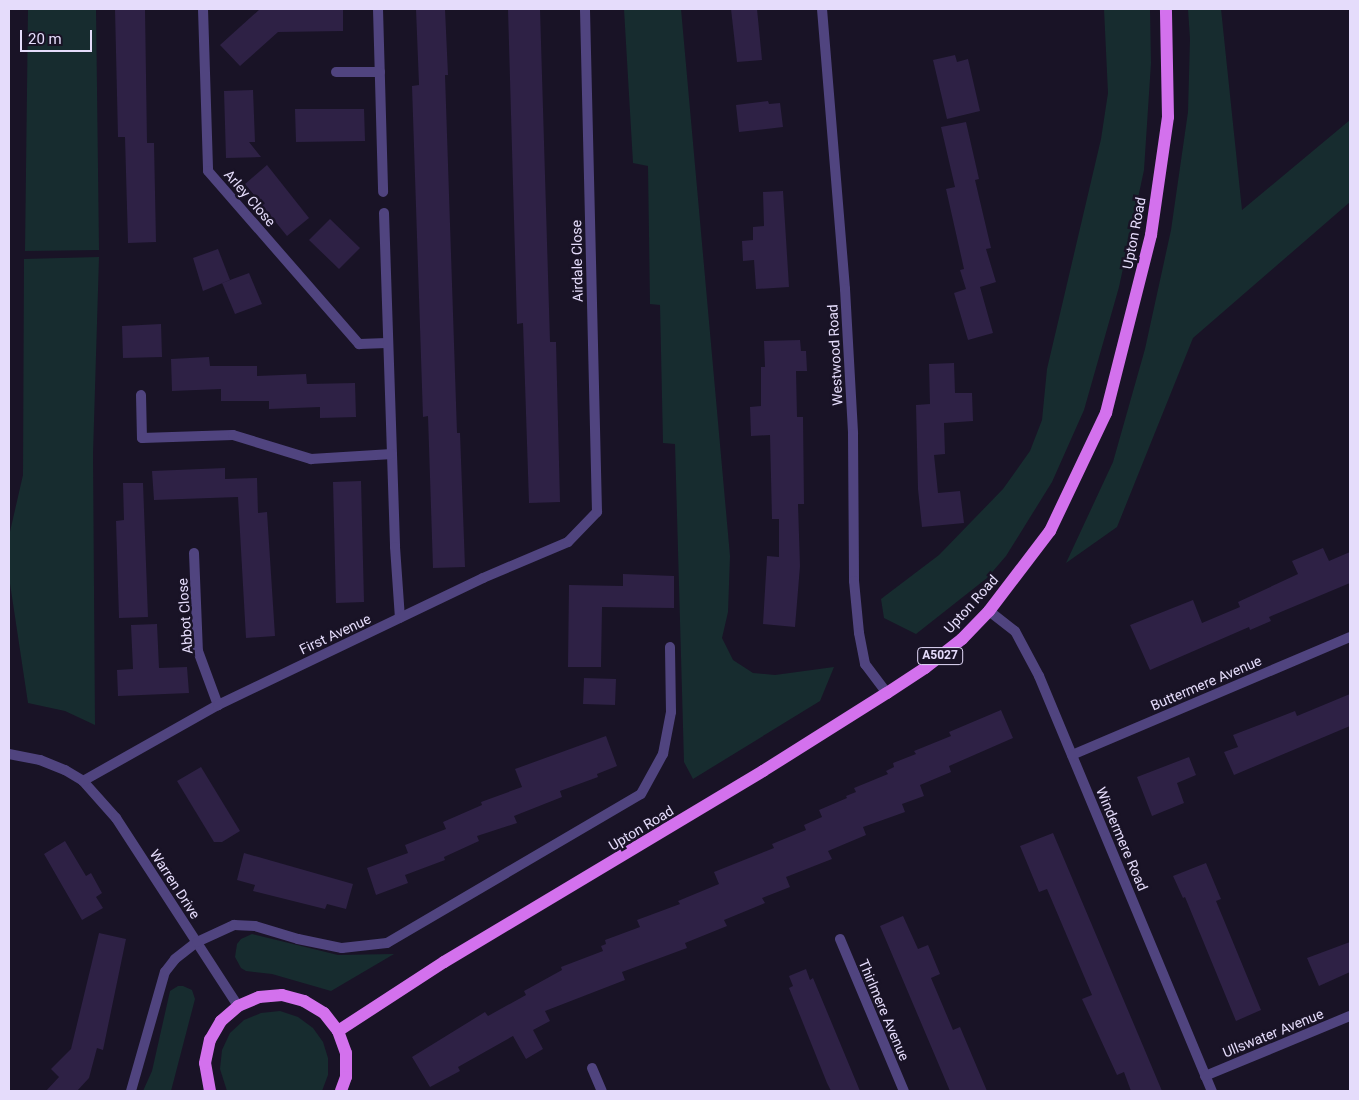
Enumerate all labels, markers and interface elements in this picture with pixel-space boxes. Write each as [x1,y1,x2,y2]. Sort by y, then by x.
scale bar [22,20,95,52]
text: 20 m [28,30,62,48]
street label: Arley Close [221,166,279,230]
street label: Upton Road [1119,196,1149,270]
street label: Airdale Close [568,220,586,302]
street label: Westwood Road [824,304,846,406]
street label: Upton Road [940,571,1002,637]
street label: Abbot Close [174,577,196,655]
street label: First Avenue [297,610,373,658]
road number: A5027 [916,646,964,666]
street label: Buttermere Avenue [1148,652,1264,714]
street label: Windermere Road [1093,785,1151,893]
street label: Upton Road [606,802,676,854]
street label: Warren Drive [146,846,204,922]
street label: Thirlmere Avenue [855,957,913,1063]
street label: Ullswater Avenue [1220,1005,1326,1061]

